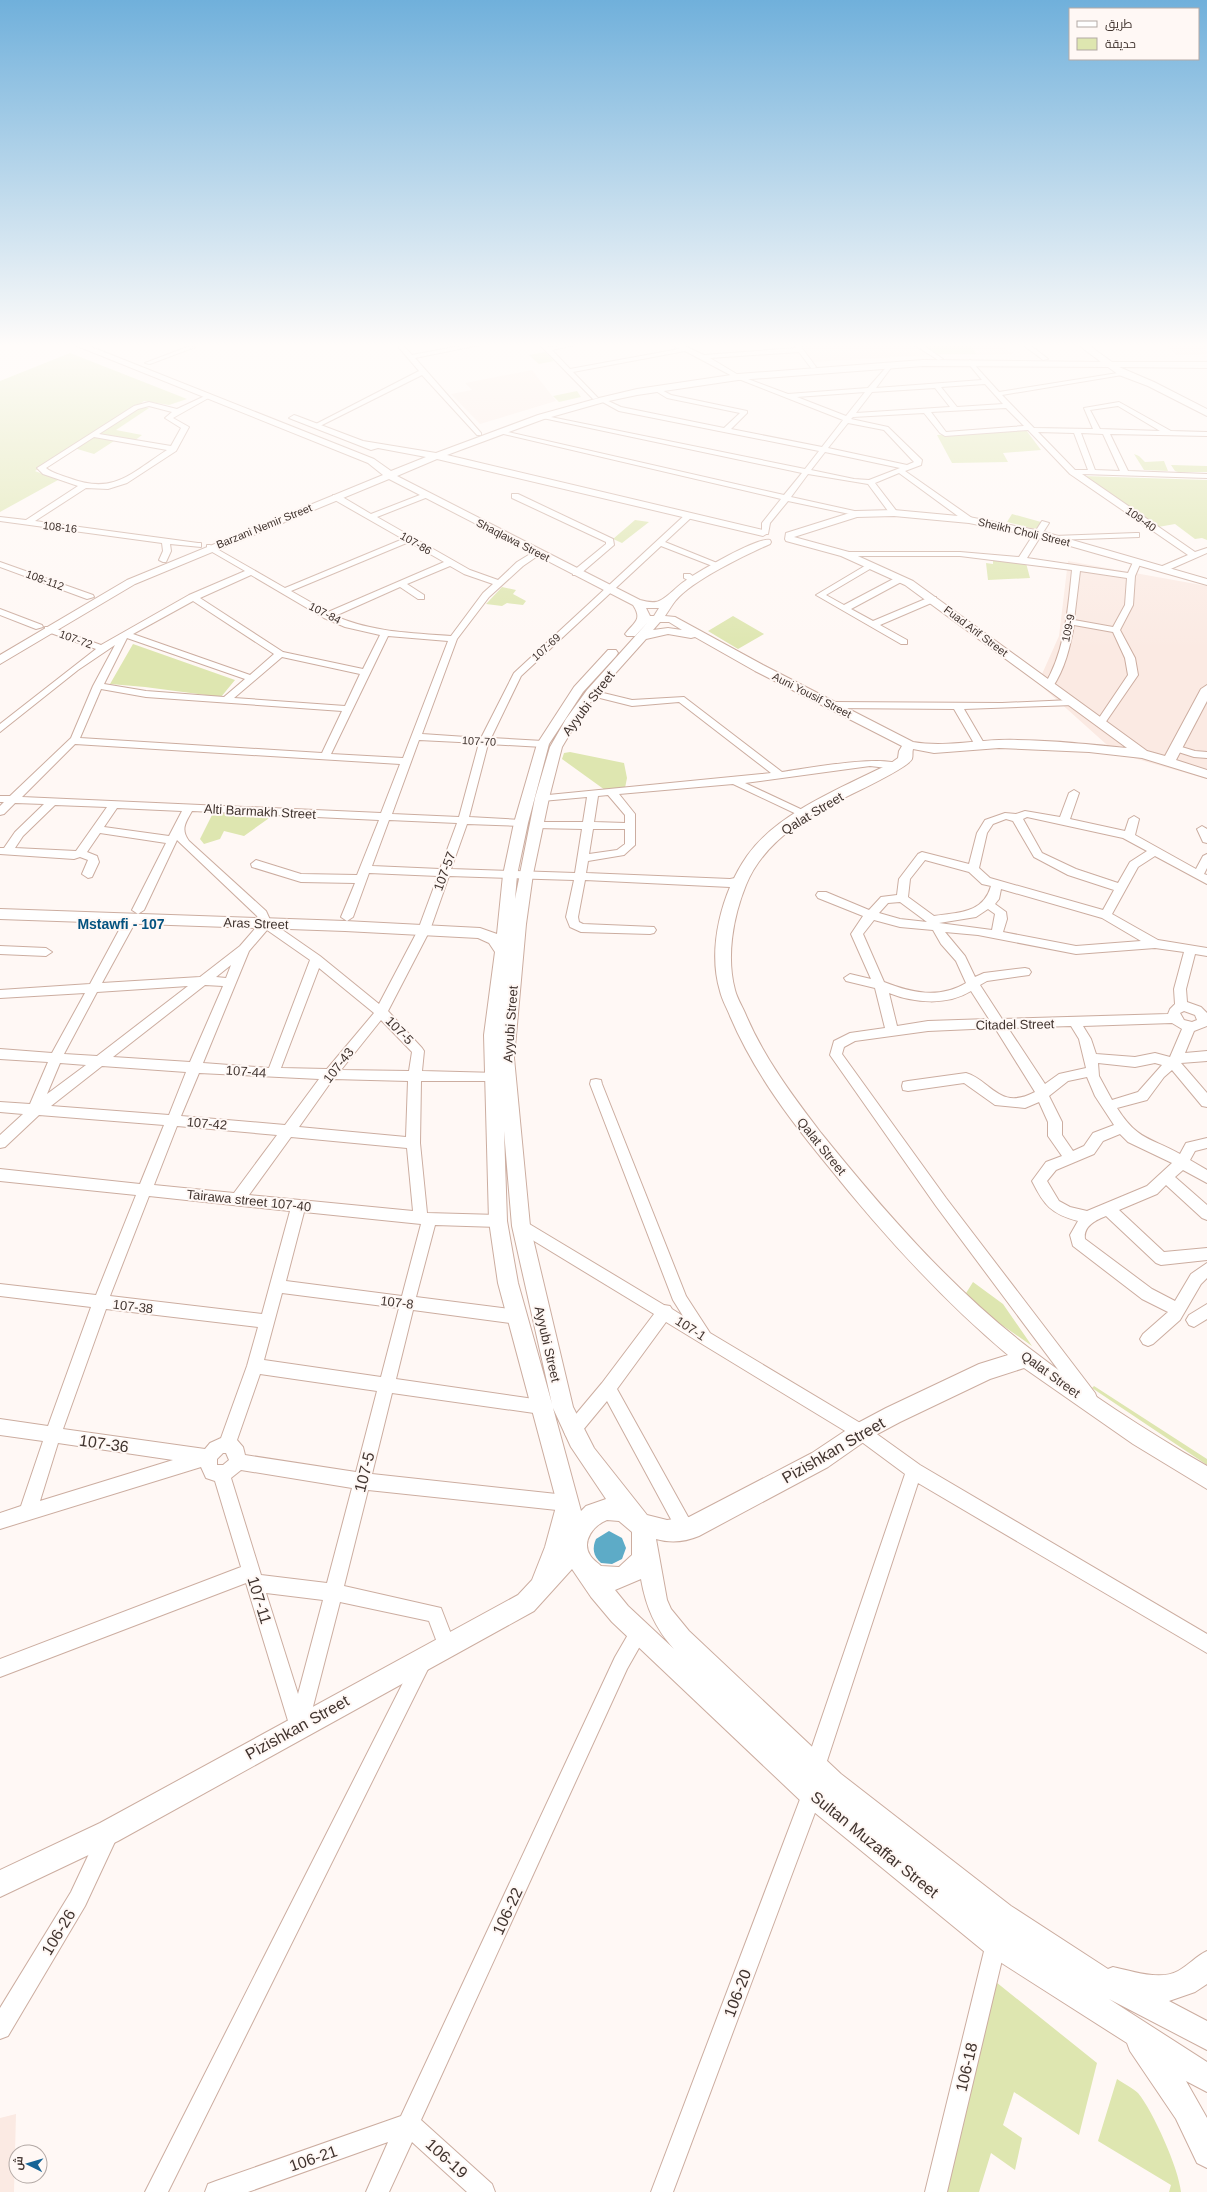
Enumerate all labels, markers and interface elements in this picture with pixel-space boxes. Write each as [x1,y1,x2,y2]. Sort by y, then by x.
legend [1069,8,1199,60]
text: طريق [1105,17,1133,31]
text: حديقة [1105,37,1136,51]
street label: Barzani Nemir Street [214,501,314,551]
street label: 109-40 [1124,504,1158,534]
street label: Shaqlawa Street [474,516,552,564]
street label: Sheikh Choli Street [977,516,1071,548]
street label: 108-16 [42,519,78,535]
street label: 107-86 [398,529,434,557]
street label: 108-112 [24,568,66,592]
street label: 107-84 [307,600,343,626]
street label: Fuad Arif Street [942,603,1010,659]
street label: 109-9 [1059,613,1077,643]
street label: 107-72 [58,628,94,650]
street label: 107-69 [529,631,563,663]
street label: Ayyubi Street [559,668,618,739]
street label: Auni Yousif Street [771,670,853,720]
street label: 107-70 [462,734,496,748]
street label: Qalat Street [779,789,846,838]
street label: Alti Barmakh Street [204,801,317,822]
street label: 107-57 [430,850,458,893]
street label: Aras Street [223,915,289,932]
district label: Mstawfi - 107 [77,916,165,932]
street label: Ayyubi Street [500,985,521,1063]
street label: 107-5 [383,1013,417,1047]
street label: Citadel Street [976,1016,1055,1033]
street label: 107-43 [320,1045,357,1086]
street label: 107-44 [225,1063,267,1080]
street label: 107-42 [186,1114,228,1133]
street label: Qalat Street [794,1115,850,1178]
street label: Tairawa street 107-40 [186,1187,312,1214]
street label: 107-8 [380,1293,414,1312]
street label: 107-38 [112,1297,154,1316]
street label: Ayyubi Street [532,1305,564,1384]
street label: 107-1 [673,1313,709,1344]
street label: Qalat Street [1018,1348,1083,1401]
street label: Pizishkan Street [779,1414,888,1487]
street label: 107-36 [78,1432,130,1455]
street label: 107-5 [351,1450,378,1494]
street label: 107-11 [244,1574,275,1626]
street label: Pizishkan Street [243,1692,352,1763]
street label: Sultan Muzaffar Street [808,1788,942,1901]
street label: 106-22 [489,1885,526,1937]
street label: 106-26 [38,1906,79,1958]
street label: 106-20 [721,1967,754,2019]
street label: 106-18 [953,2041,980,2093]
street label: 106-19 [422,2135,471,2181]
street label: 106-21 [287,2142,340,2175]
north arrow [8,2144,48,2184]
text: ش [11,2156,26,2171]

